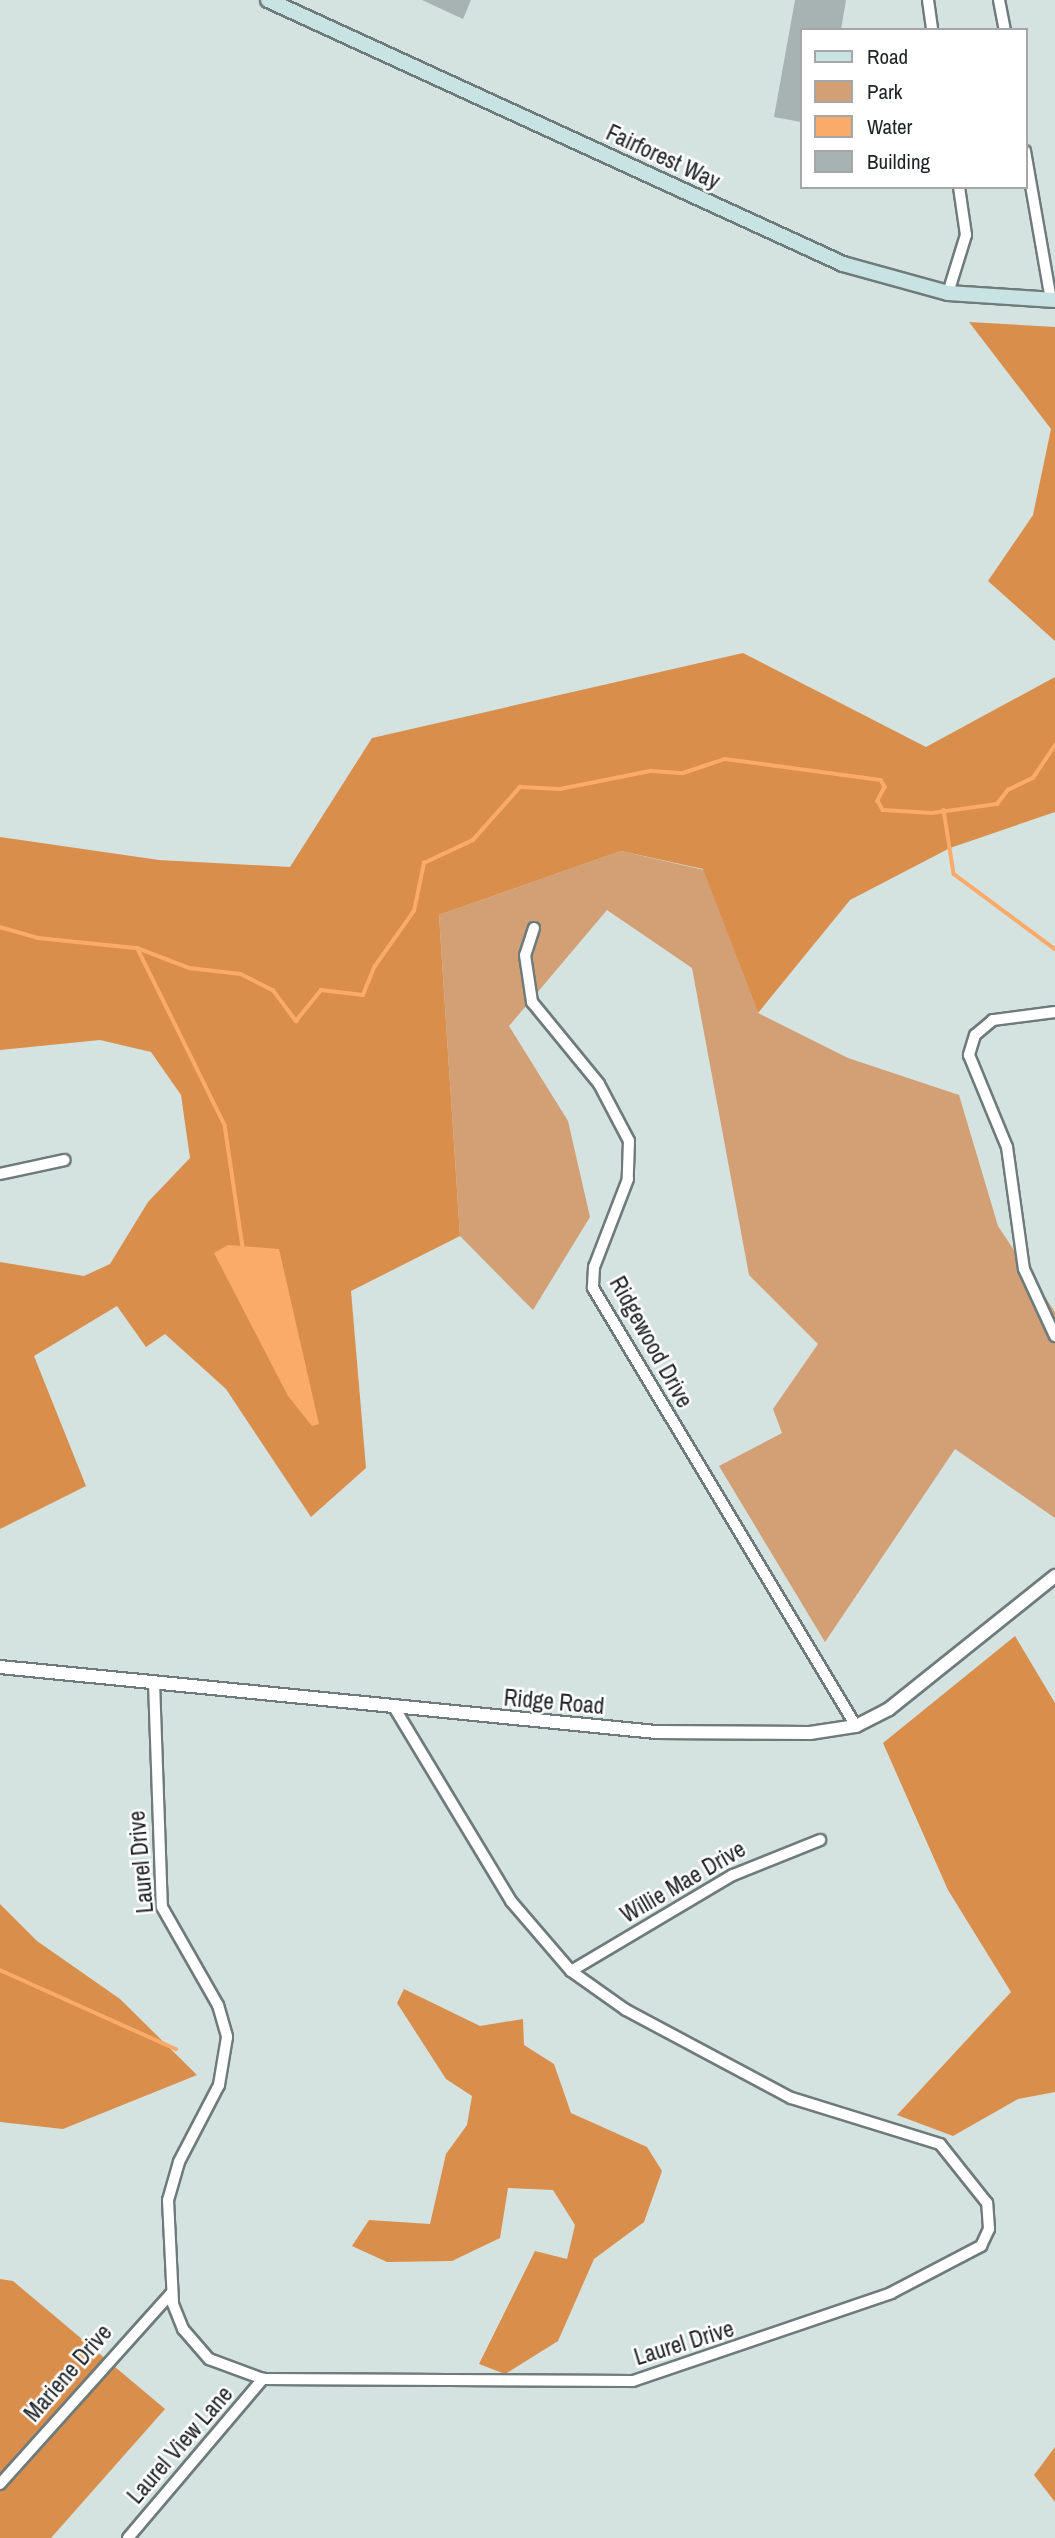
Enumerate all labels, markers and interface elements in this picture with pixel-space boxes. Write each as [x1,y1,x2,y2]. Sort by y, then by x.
legend [800,28,1027,189]
text: Road [867,42,908,71]
text: Park [867,77,902,106]
text: Water [867,112,912,141]
street label: Fairforest Way [602,119,724,195]
text: Building [867,147,930,176]
street label: Ridgewood Drive [604,1272,698,1412]
street label: Ridge Road [503,1684,605,1720]
street label: Laurel Drive [123,1810,159,1914]
street label: Willie Mae Drive [616,1835,750,1929]
street label: Laurel Drive [631,2315,737,2371]
street label: Mariene Drive [18,2319,118,2427]
street label: Laurel View Lane [122,2381,238,2509]

